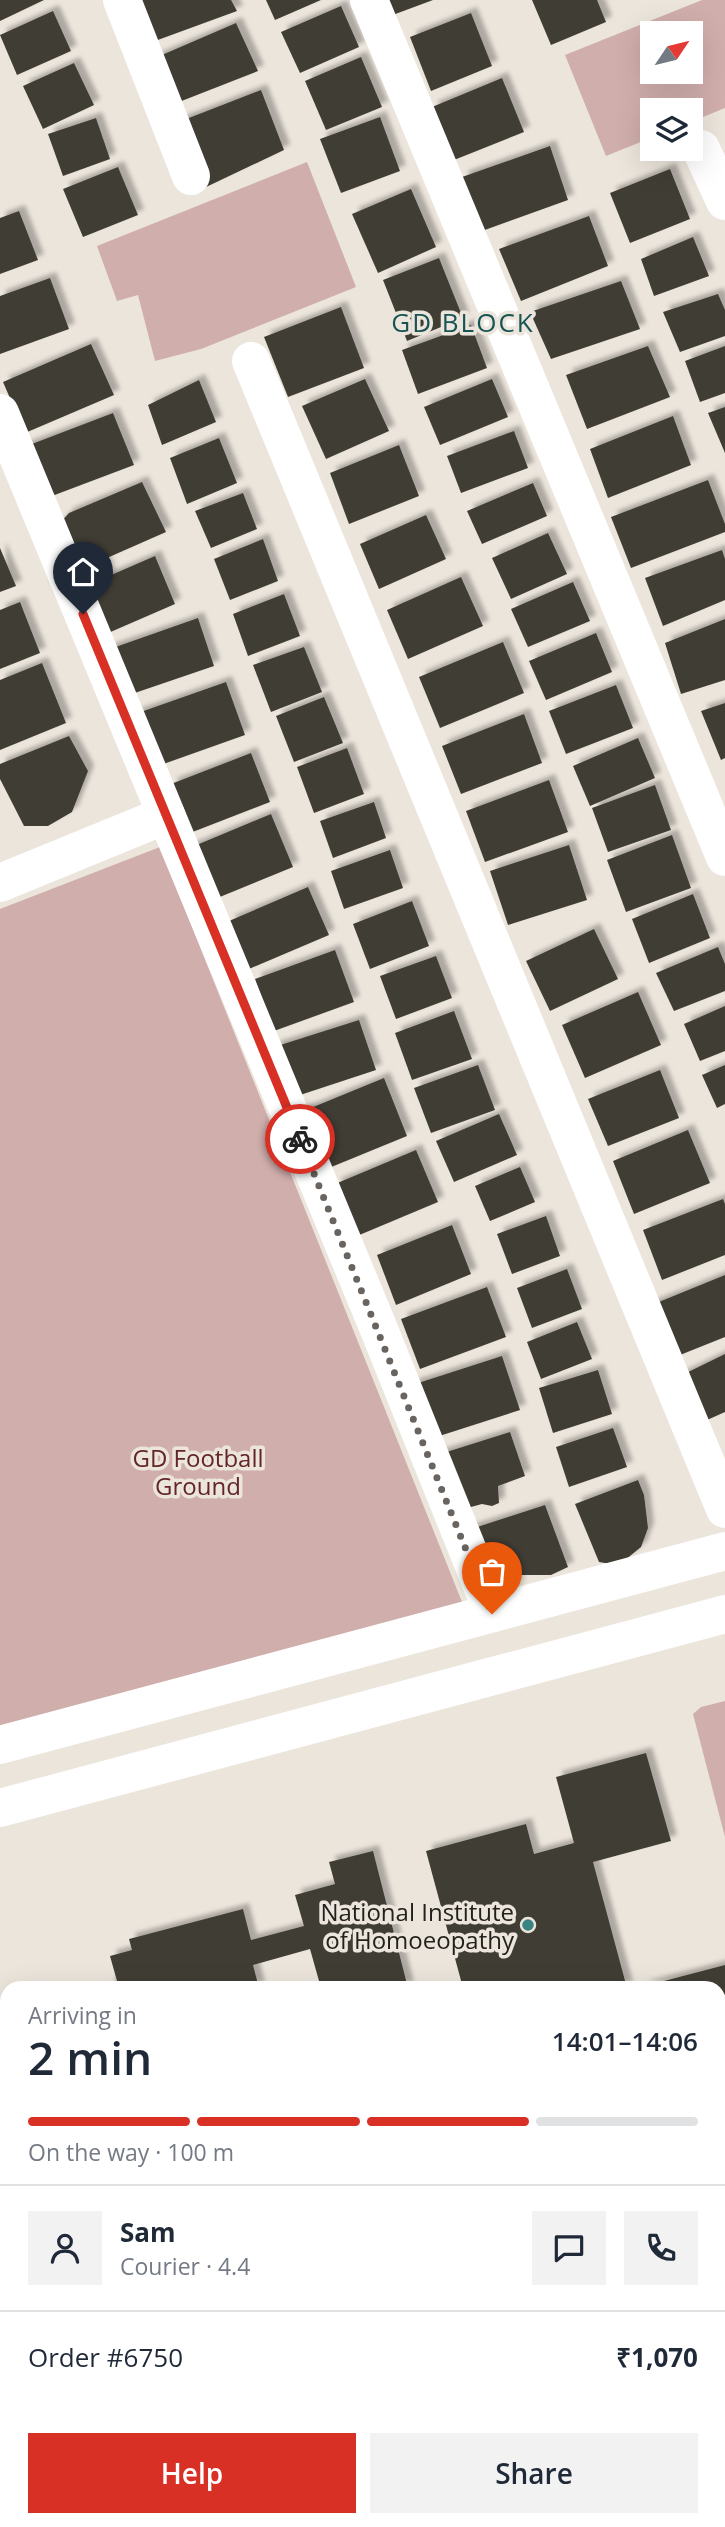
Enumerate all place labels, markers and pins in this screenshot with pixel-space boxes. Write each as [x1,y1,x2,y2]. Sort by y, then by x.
pin [53,542,113,614]
pin [462,1542,522,1614]
place label: National Institute of Homoeopathy [320,1895,515,1956]
marker: National Institute of Homoeopathy [520,1917,536,1933]

